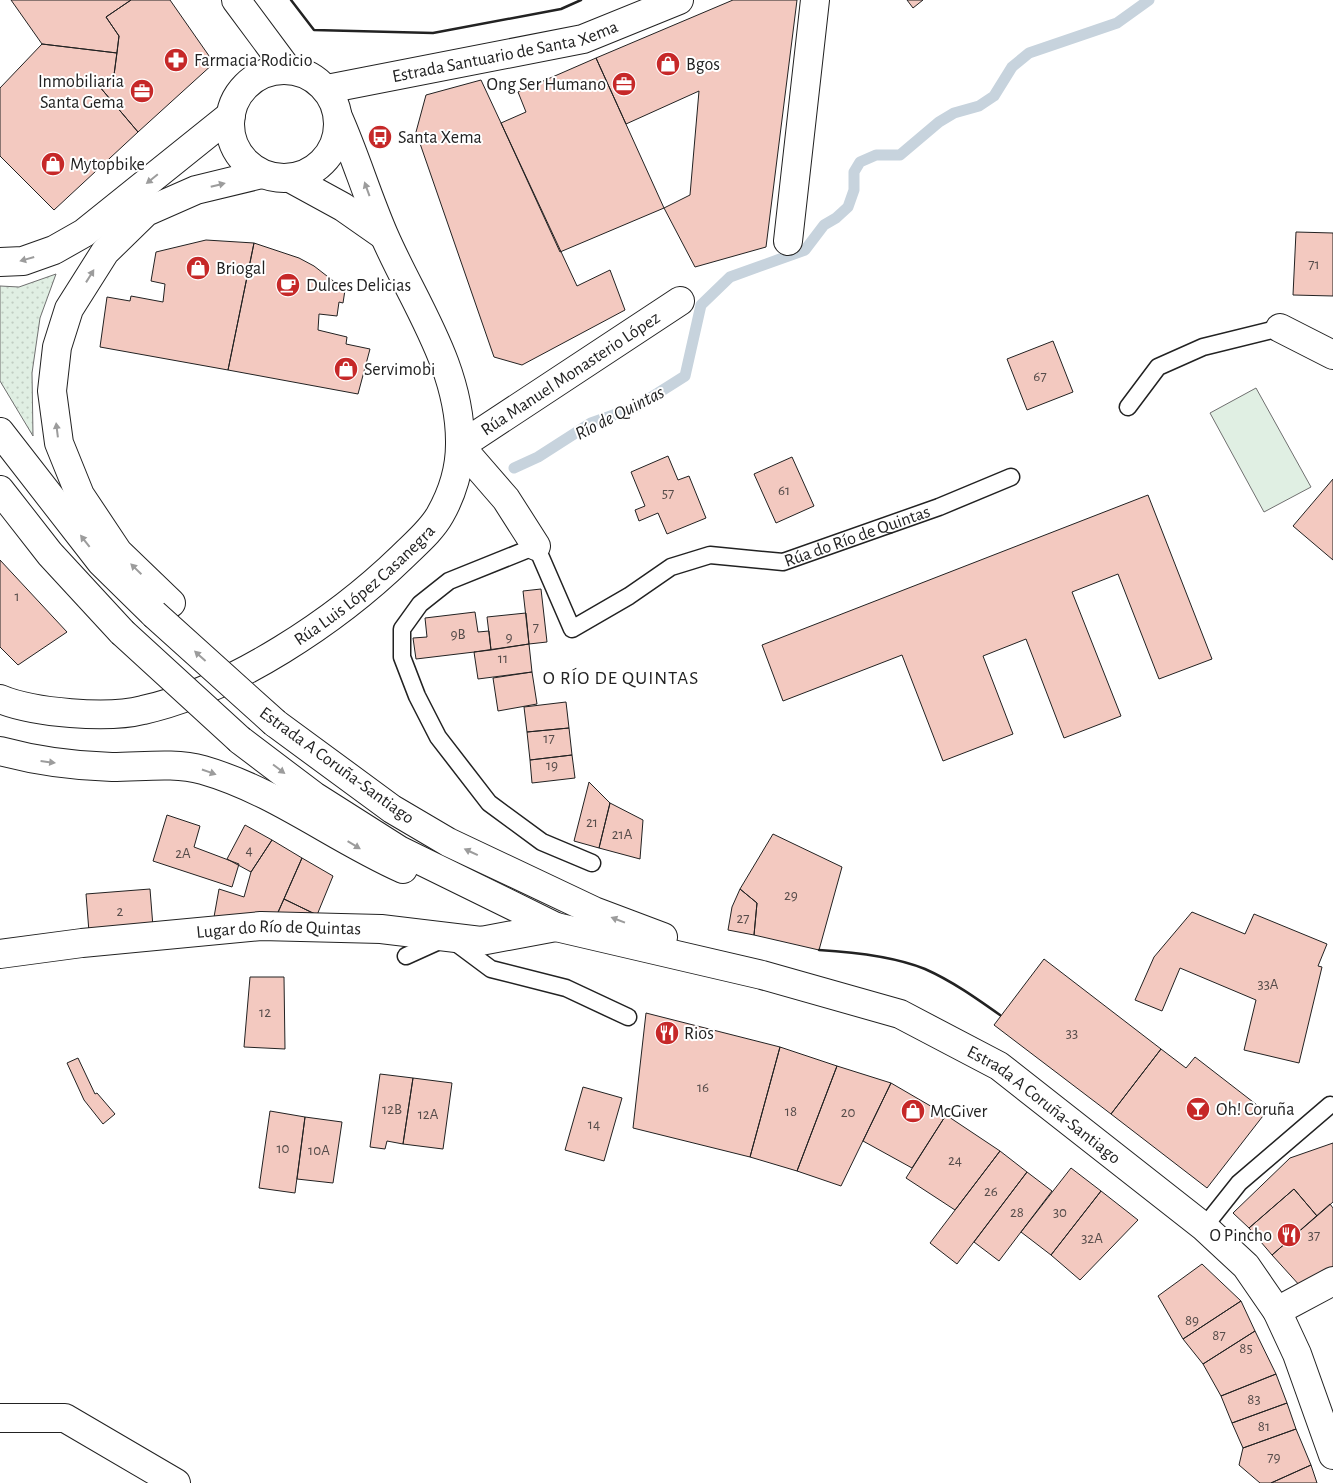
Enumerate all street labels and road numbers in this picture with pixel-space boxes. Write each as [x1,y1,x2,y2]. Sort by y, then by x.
street label: Estrada Santuario de Santa Xema [391,18,621,86]
street label: Rúa Manuel Monasterio López [478,309,664,440]
street label: Rúa do Río de Quintas [782,503,933,571]
street label: Rúa Luis López Casanegra [291,522,439,649]
street label: Estrada A Coruña-Santiago [256,704,417,828]
street label: Lugar do Río de Quintas [195,918,361,942]
street label: Estrada A Coruña-Santiago [964,1043,1124,1168]

